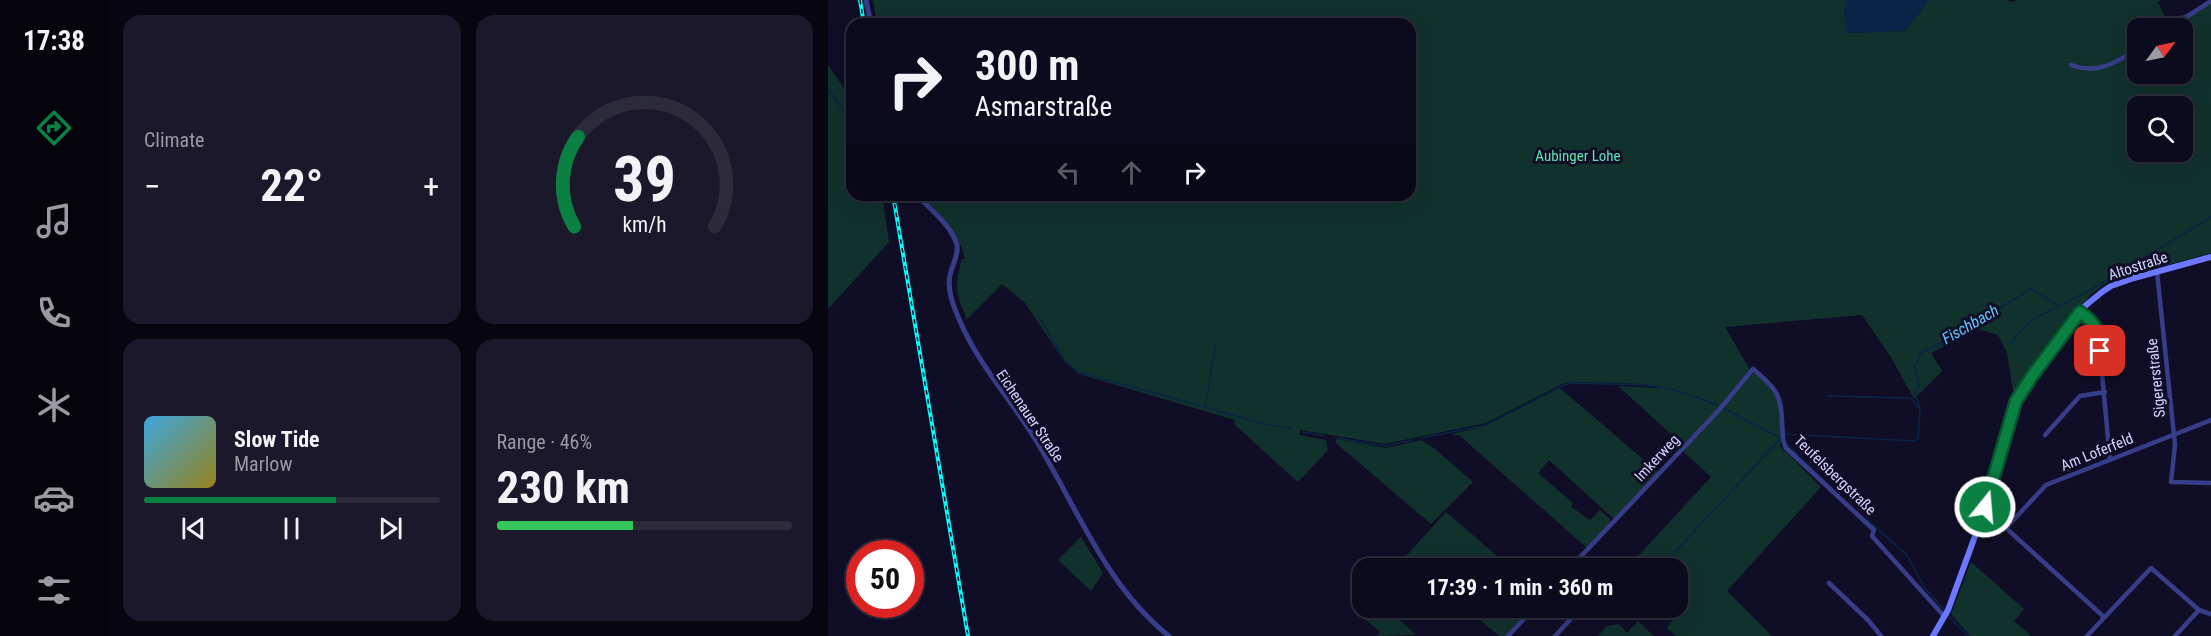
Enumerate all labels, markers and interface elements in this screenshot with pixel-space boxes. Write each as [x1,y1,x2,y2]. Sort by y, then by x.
north arrow [2127,18,2193,84]
map controls [2127,18,2193,162]
text: 17:38 [23,25,85,57]
text: 300 m [975,41,1080,90]
icon: right [876,42,954,120]
text: Asmarstraße [975,91,1112,123]
button: search [2127,96,2193,162]
icon: directions [33,107,75,149]
text: Climate [144,128,204,152]
text: 39 [613,143,676,216]
park label: Aubinger Lohe [1535,147,1621,165]
icon: left [1052,156,1085,189]
icon: ahead [1115,156,1148,189]
icon: right [1178,156,1211,189]
text: 22° [260,159,323,212]
text: − [144,167,161,206]
text: + [423,167,439,206]
icon: music [33,200,75,242]
text: km/h [622,212,666,237]
street label: Altostraße [2106,248,2170,284]
icon: phone [33,292,75,334]
water label: Fischbach [1938,301,2002,348]
pin [2074,325,2125,376]
icon: arrive [2083,334,2116,367]
street label: Sigererstraße [2143,338,2169,418]
street label: Eichenauer Straße [993,366,1067,466]
icon: climate [33,384,75,426]
text: Slow Tide [234,427,320,452]
street label: Am Loferfeld [2058,429,2136,475]
text: Range · 46% [497,430,592,454]
street label: Imkerweg [1631,431,1683,485]
street label: Teufelsbergstraße [1790,431,1880,519]
text: Marlow [234,452,292,476]
text: 230 km [497,461,630,514]
position arrow [1953,475,2017,539]
icon: car [33,477,75,519]
icon: previous [177,512,210,545]
icon: pause [275,512,308,545]
icon: next [374,512,407,545]
speed limit sign: 50 [846,540,924,618]
icon: filters [33,569,75,611]
text: 17:39 · 1 min · 360 m [1427,575,1613,600]

